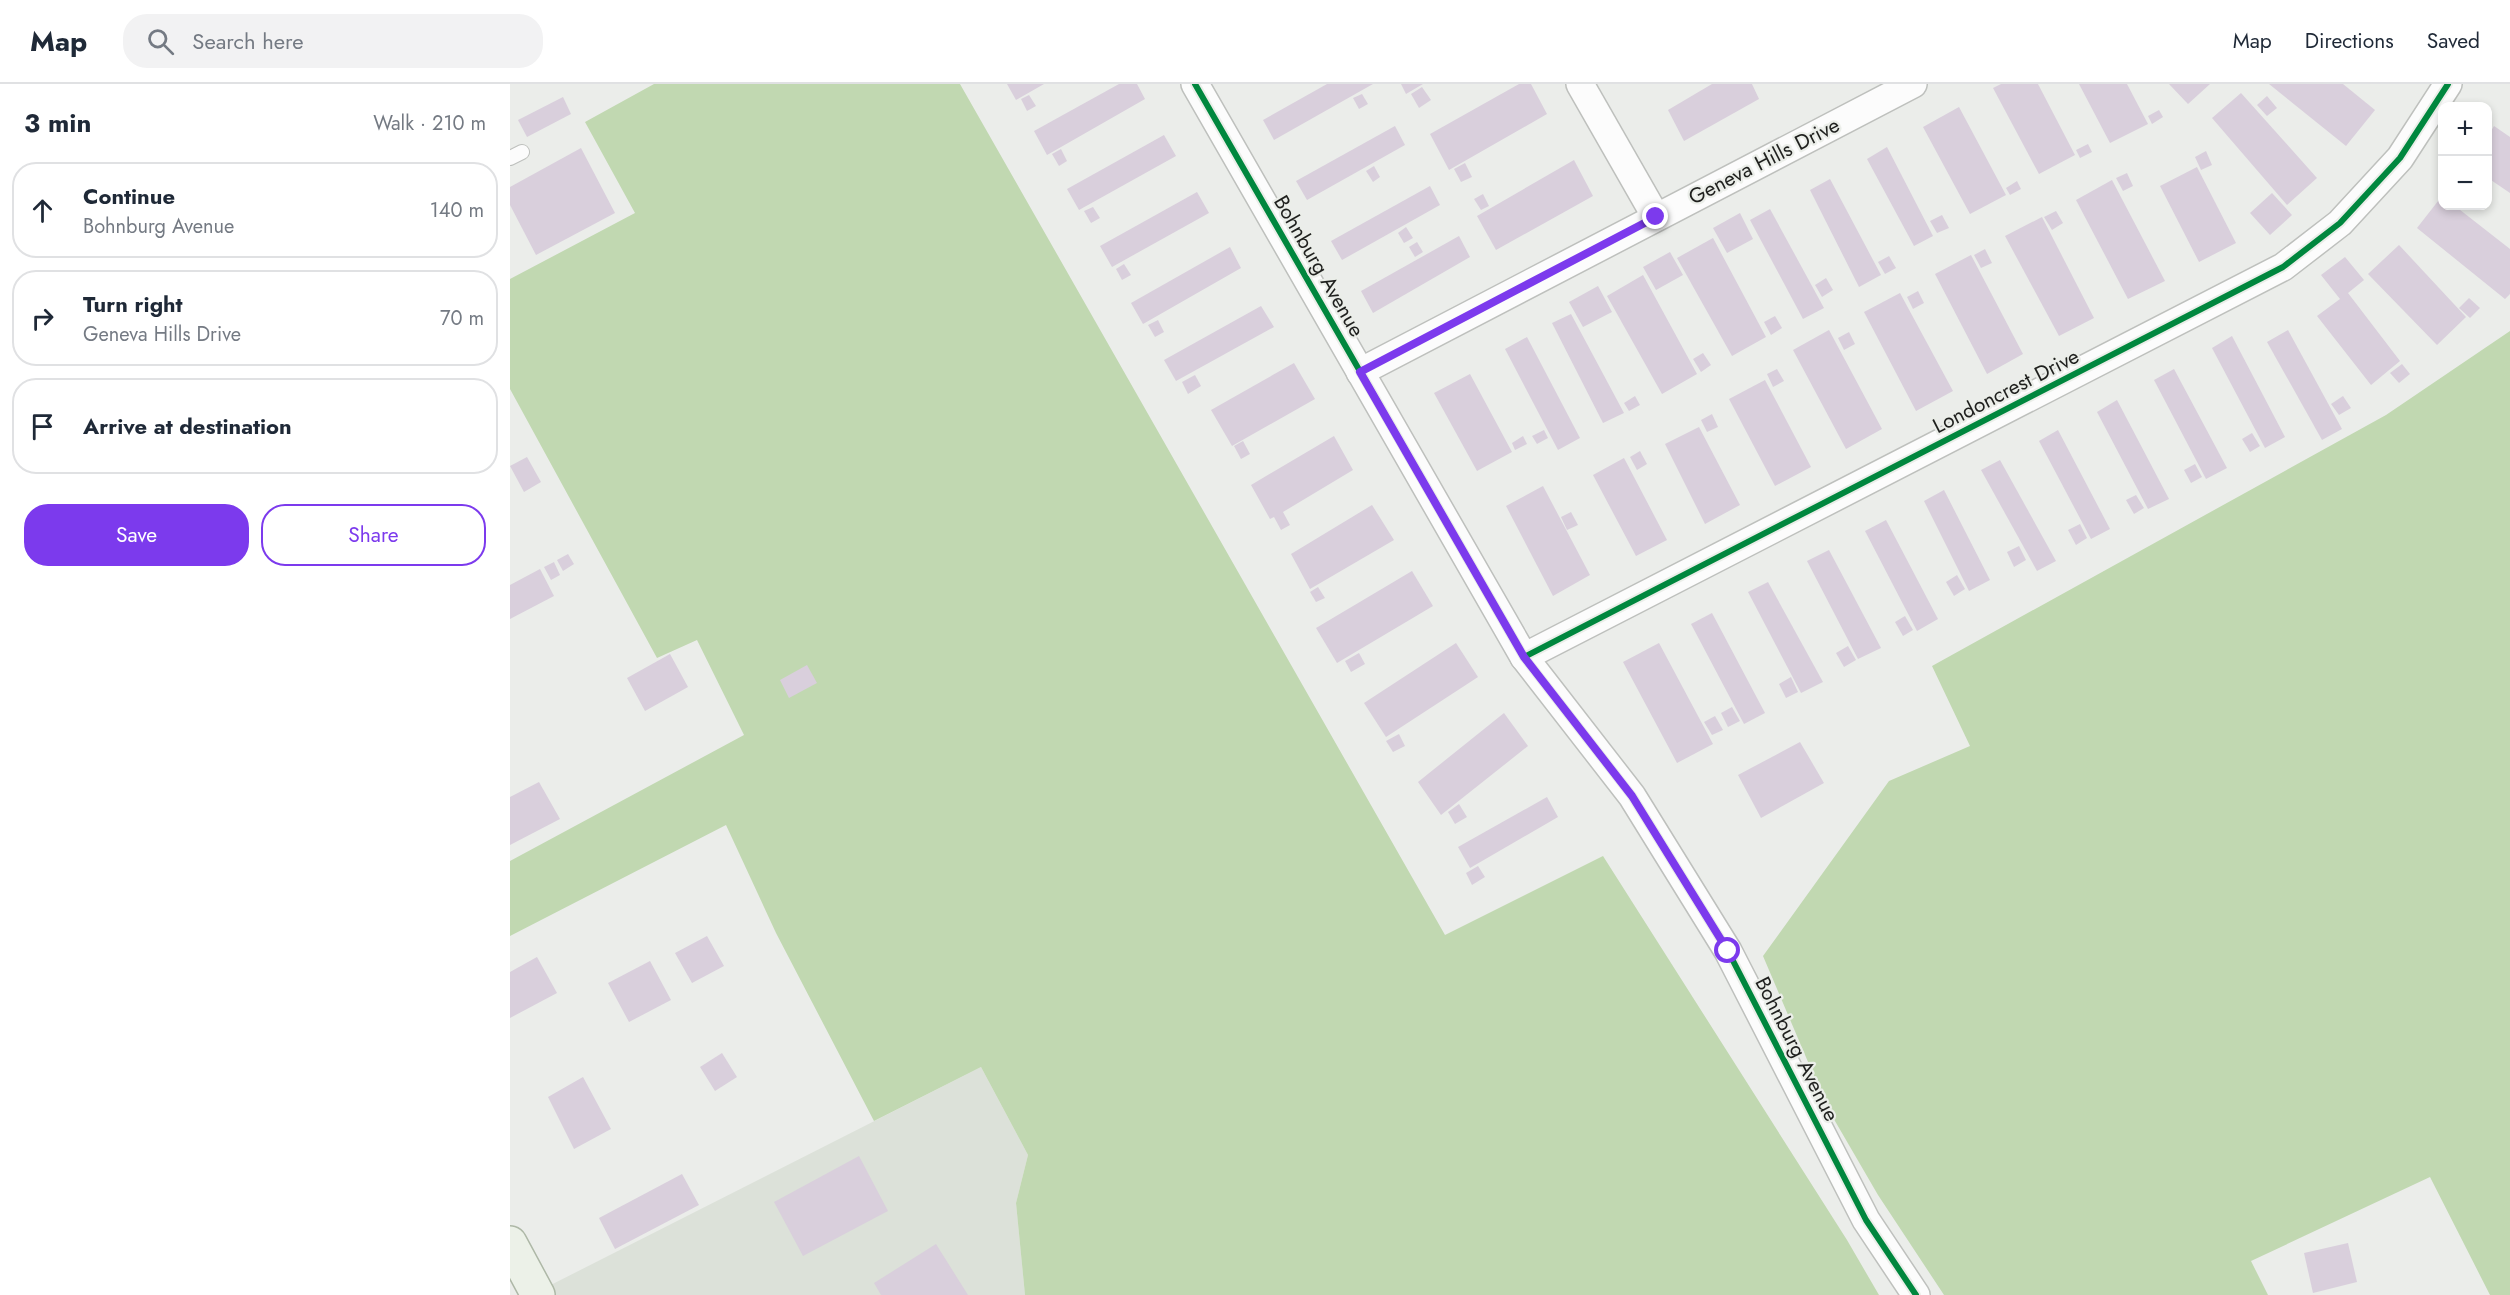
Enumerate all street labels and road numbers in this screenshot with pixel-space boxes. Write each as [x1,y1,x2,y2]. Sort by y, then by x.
street label: Geneva Hills Drive [1683,110,1845,212]
street label: Bohnburg Avenue [1266,190,1372,342]
street label: Londoncrest Drive [1928,341,2085,441]
street label: Bohnburg Avenue [1748,971,1846,1127]

